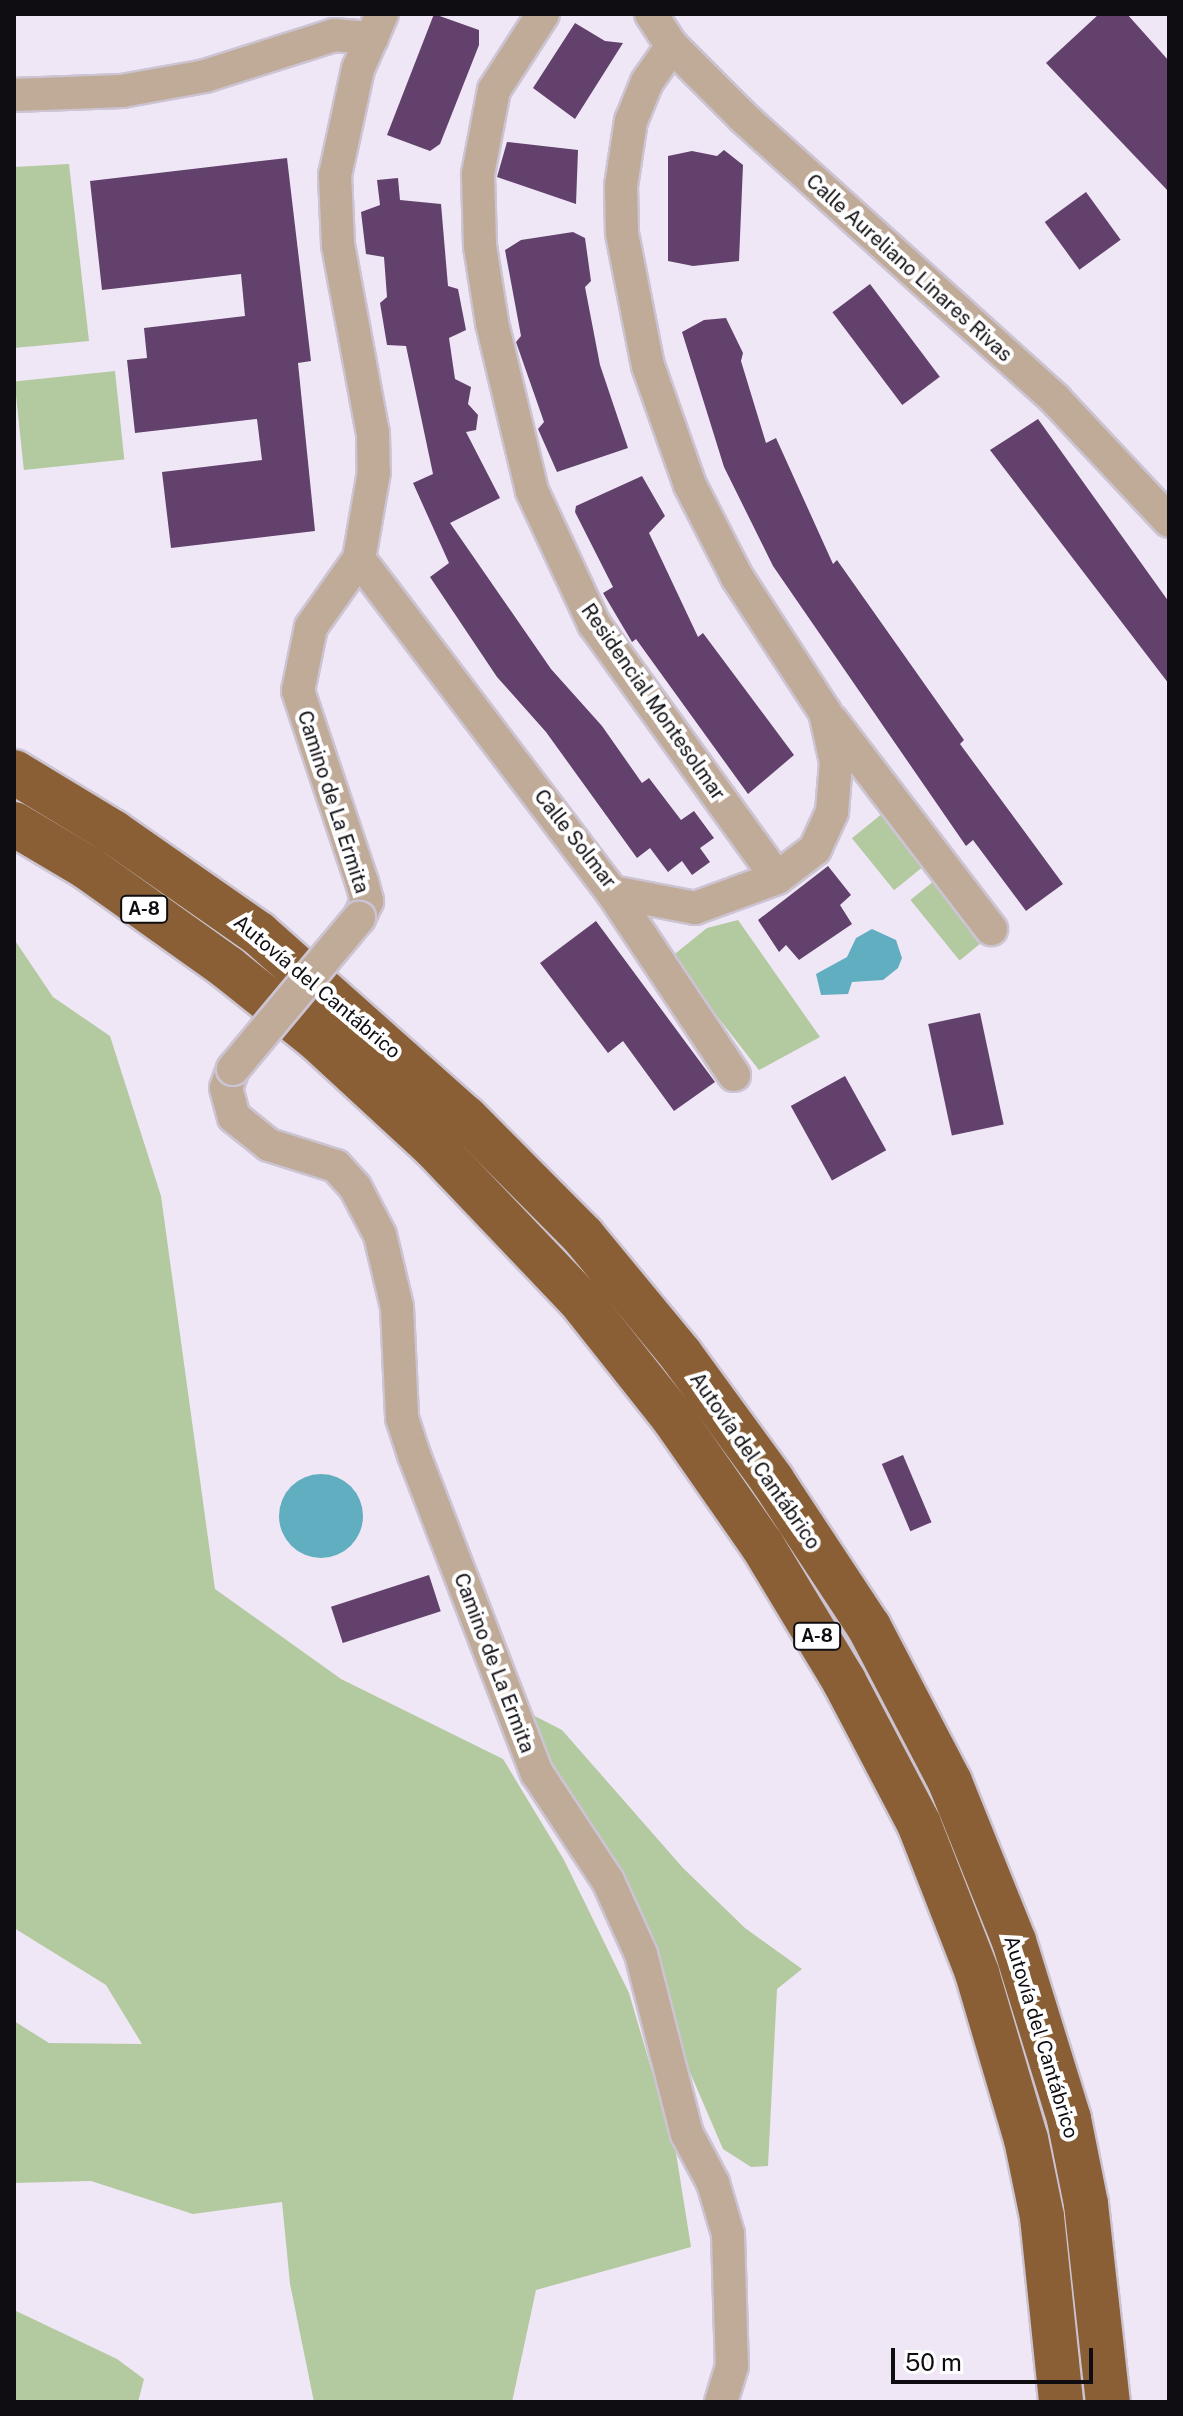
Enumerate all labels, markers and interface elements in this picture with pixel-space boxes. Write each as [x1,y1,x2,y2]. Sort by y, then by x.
street label: Calle Aureliano Linares Rivas [801,169,1017,367]
street label: Residencial Montesolmar [576,599,730,805]
street label: Camino de La Ermita [292,707,374,897]
street label: Calle Solmar [529,785,621,893]
road number: A-8 [120,895,168,923]
street label: Autovía del Cantábrico [229,910,405,1064]
street label: Autovía del Cantábrico [685,1368,825,1554]
street label: Camino de La Ermita [449,1570,539,1756]
road number: A-8 [793,1622,841,1650]
street label: Autovía del Cantábrico [999,1933,1083,2141]
scale bar [895,2332,1097,2382]
text: 50 m [905,2348,962,2376]

